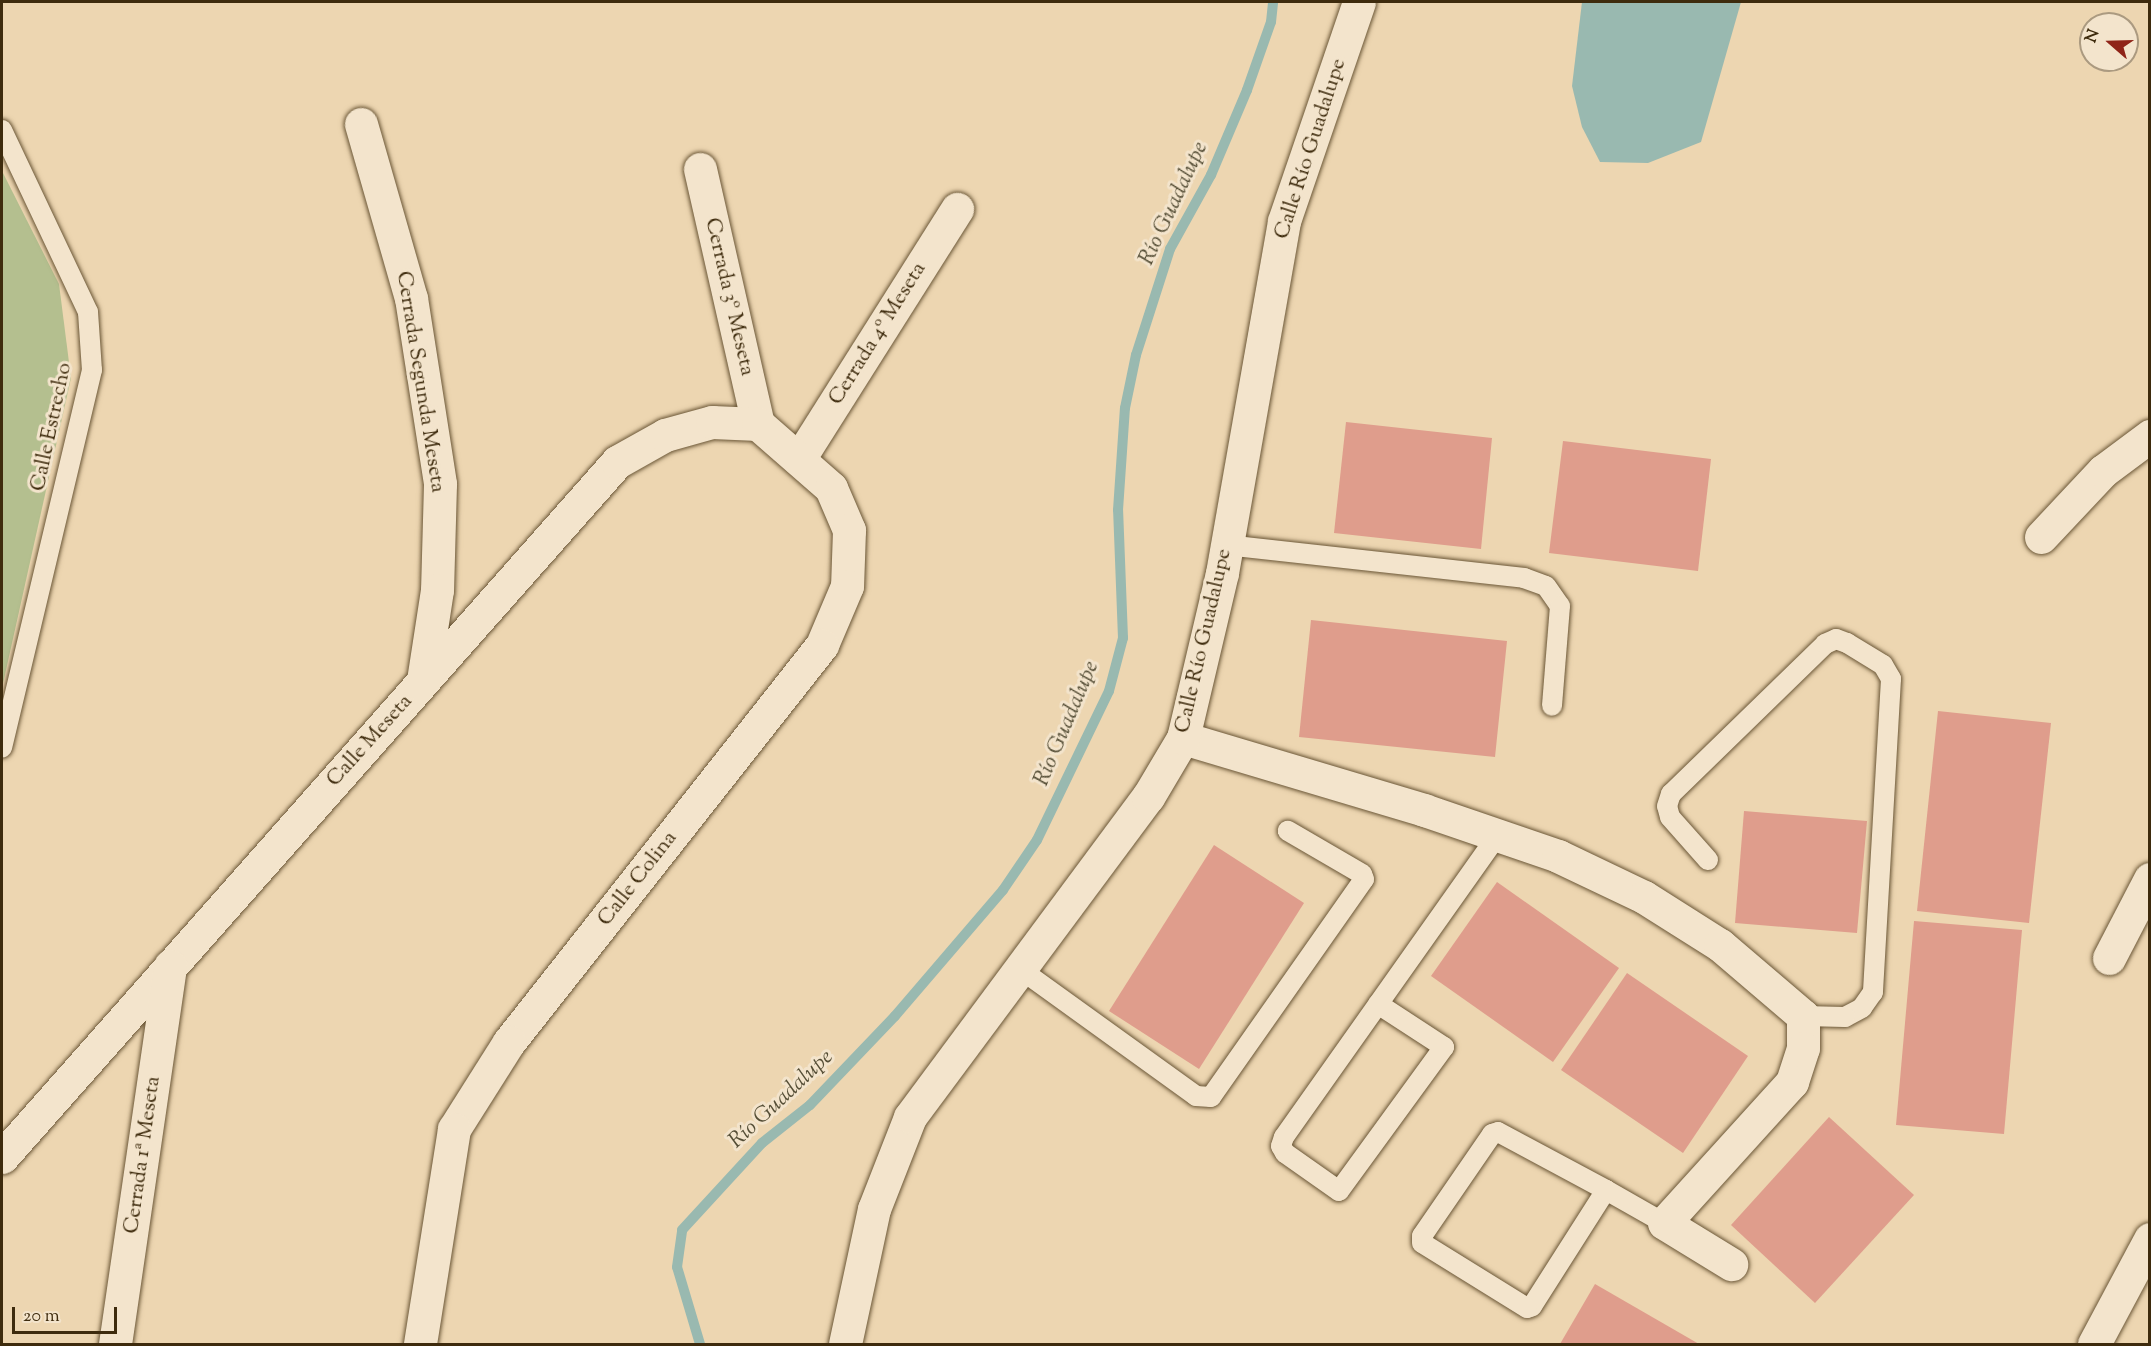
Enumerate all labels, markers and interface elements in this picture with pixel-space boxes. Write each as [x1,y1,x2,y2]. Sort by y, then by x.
north arrow [2079,12,2139,72]
text: N [2081,26,2106,46]
street label: Calle Río Guadalupe [1270,56,1352,242]
water label: Río Guadalupe [1135,138,1215,270]
street label: Cerrada 3º Meseta [699,216,759,378]
street label: Cerrada 4º Meseta [824,258,932,410]
street label: Cerrada Segunda Meseta [390,270,450,494]
street label: Calle Estrecho [26,360,78,494]
street label: Calle Río Guadalupe [1171,546,1237,736]
water label: Río Guadalupe [1030,658,1106,790]
street label: Calle Meseta [322,690,418,792]
street label: Calle Colina [593,826,683,932]
water label: Río Guadalupe [724,1045,840,1155]
street label: Cerrada 1ª Meseta [119,1075,167,1235]
scale bar [15,1295,120,1333]
text: 20 m [23,1304,60,1330]

